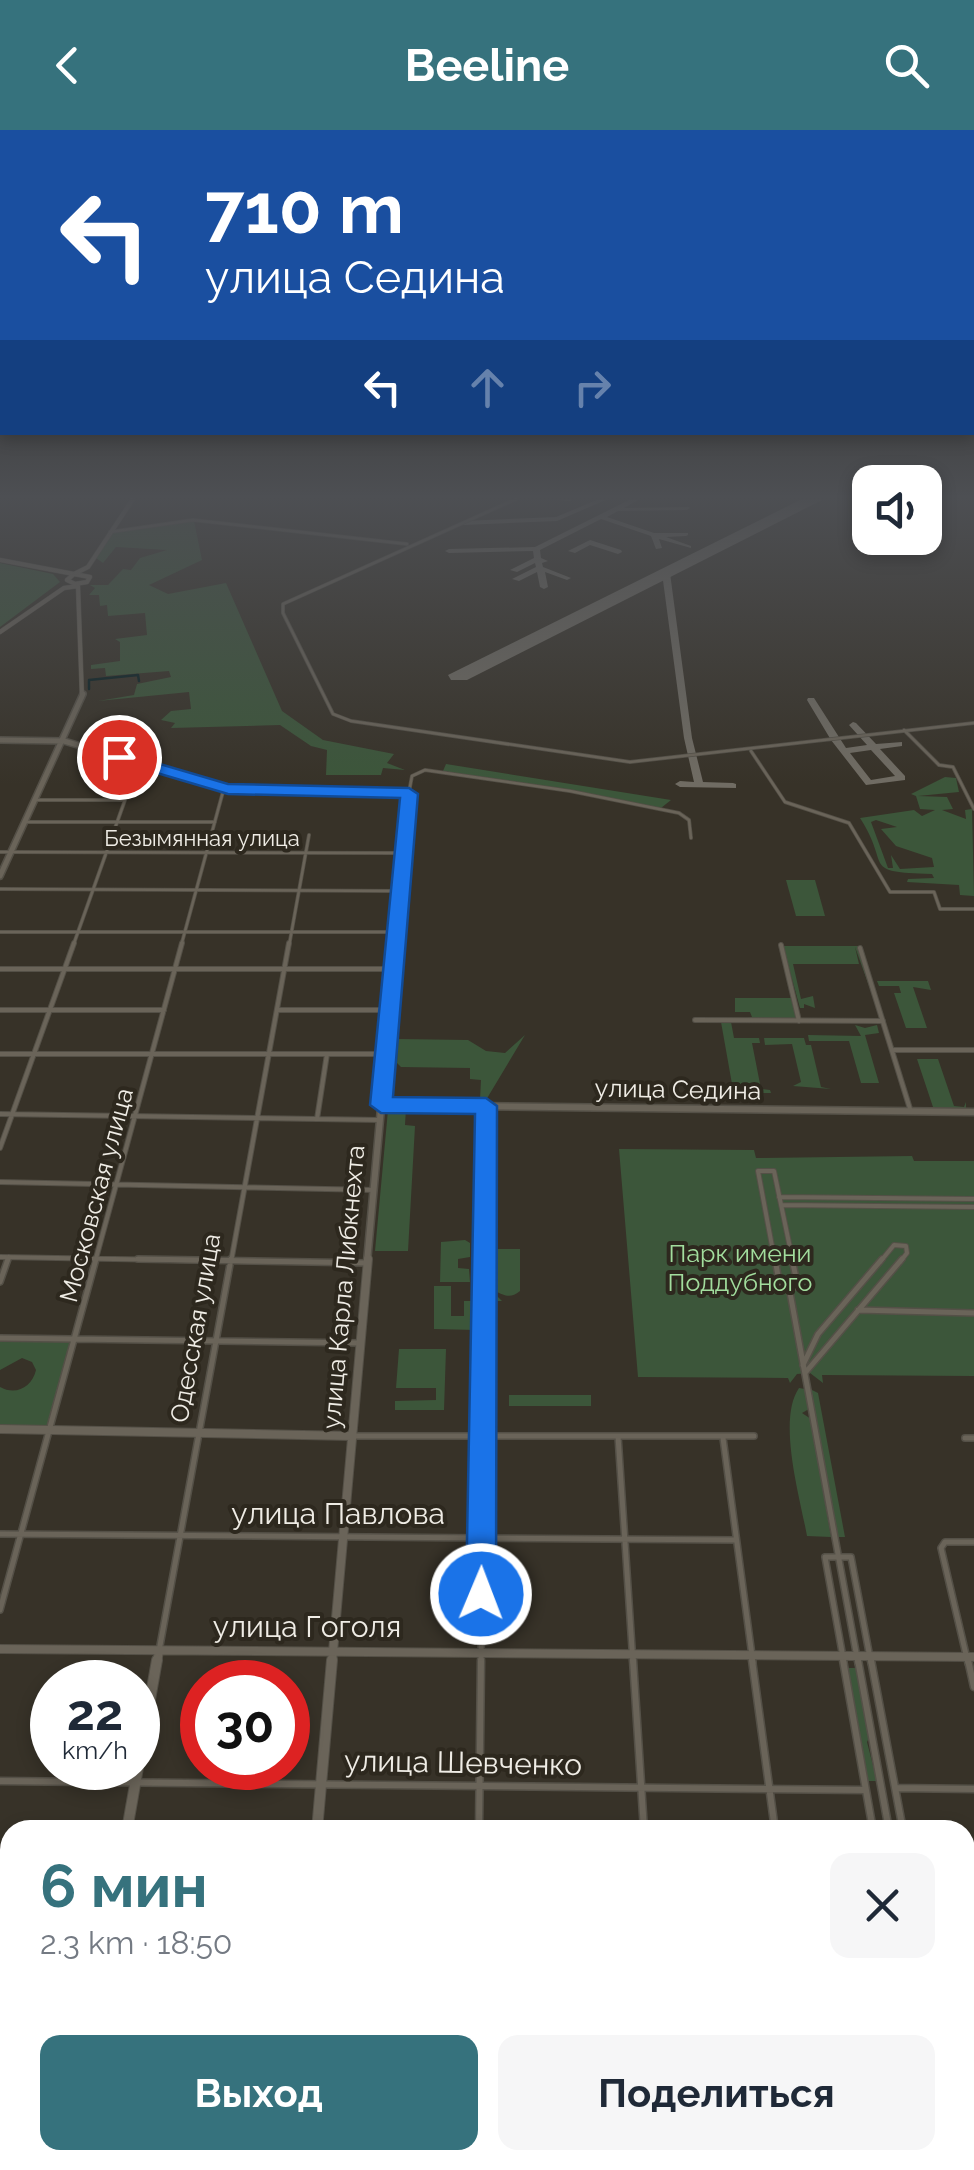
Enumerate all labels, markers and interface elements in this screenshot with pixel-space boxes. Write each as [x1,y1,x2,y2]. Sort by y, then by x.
icon: back [40,38,95,93]
icon: search [879,38,934,93]
text: Beeline [405,39,569,92]
text: 710 m [205,167,404,249]
icon: left [40,170,170,300]
text: улица Седина [205,251,505,304]
icon: left [355,360,410,415]
icon: ahead [460,360,515,415]
icon: right [565,360,620,415]
map controls [852,465,942,555]
button: sound [852,465,942,555]
pin [77,715,162,800]
icon: arrive [92,730,147,785]
street label: Безымянная улица [104,825,300,851]
street label: улица Седина [595,1073,761,1105]
street label: Московская улица [53,1085,139,1305]
street label: улица Карла Либкнехта [316,1144,370,1430]
street label: Одесская улица [164,1231,226,1425]
park label: Парк имени Поддубного [668,1238,812,1297]
street label: улица Павлова [231,1496,445,1531]
position arrow [429,1542,533,1646]
street label: улица Гоголя [213,1609,401,1644]
speed limit sign: 30 [180,1660,310,1790]
text: 22 [67,1683,123,1742]
text: km/h [62,1735,128,1765]
street label: улица Шевченко [344,1743,582,1782]
text: 6 мин [40,1851,208,1921]
button: close [830,1853,935,1958]
text: 2.3 km · 18:50 [40,1924,232,1961]
button: Выход [40,2035,478,2150]
button: Поделиться [498,2035,935,2150]

